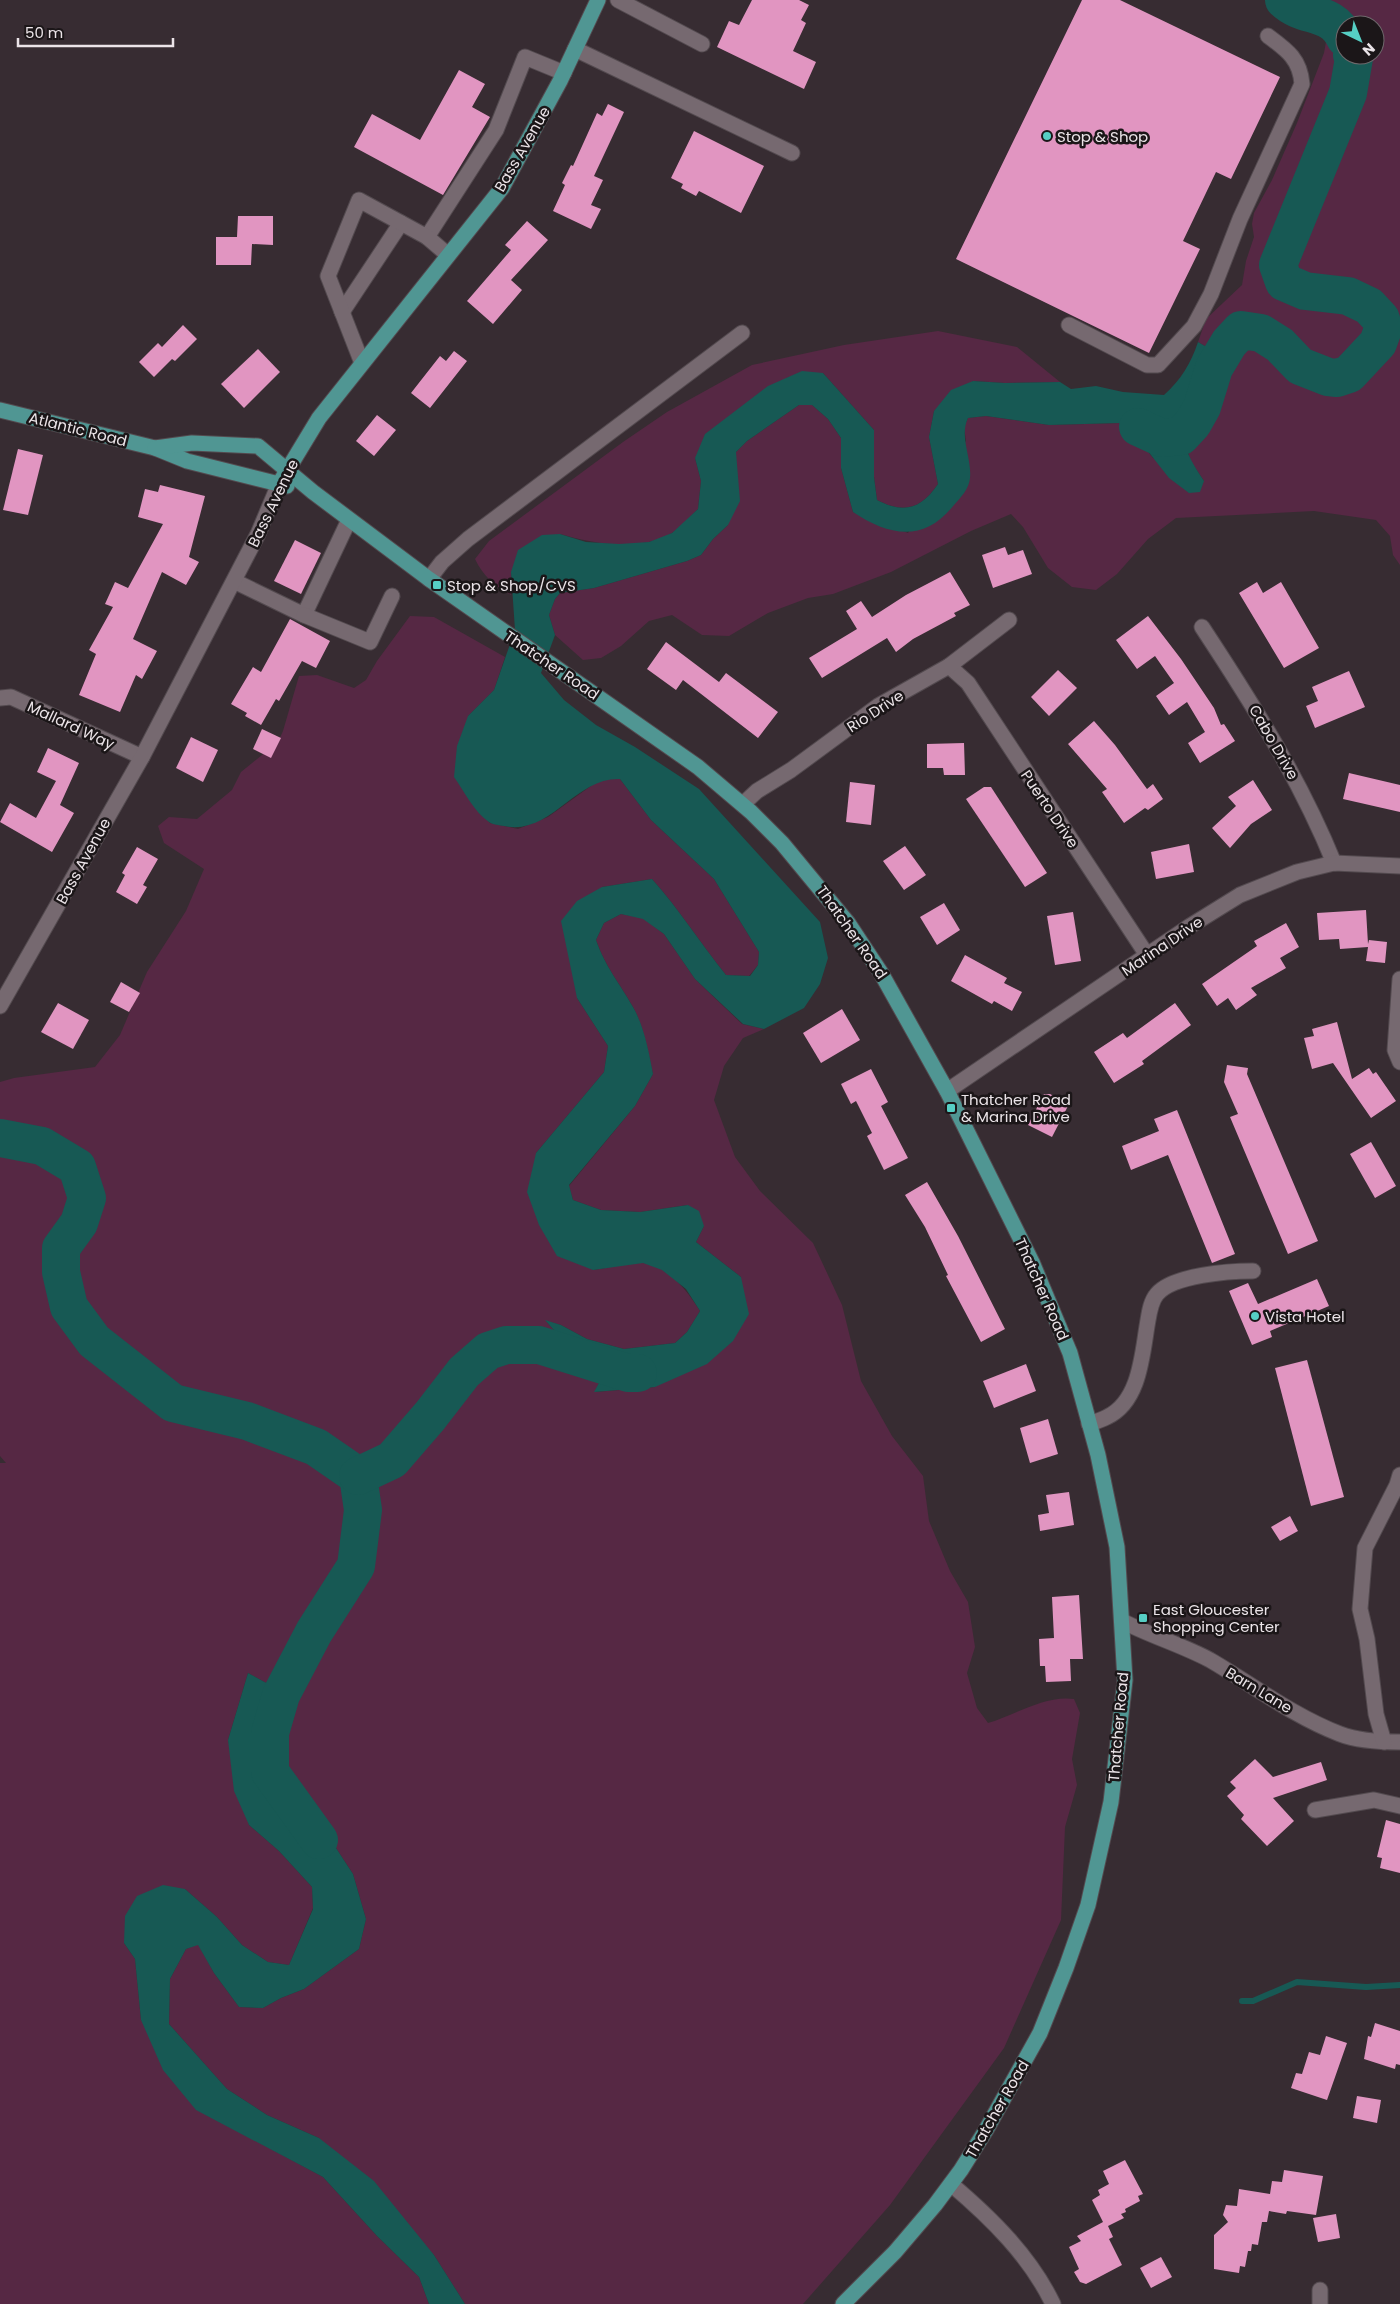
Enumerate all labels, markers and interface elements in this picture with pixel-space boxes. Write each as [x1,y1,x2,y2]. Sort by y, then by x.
scale bar [18,15,172,47]
north arrow [1335,15,1385,65]
text: 50 m [25,22,63,43]
text: N [1358,39,1380,60]
street label: Bass Avenue [489,102,555,196]
place label: Stop & Shop [1057,126,1148,147]
marker: Stop & Shop [1041,130,1053,142]
street label: Atlantic Road [27,407,129,451]
street label: Bass Avenue [243,456,303,550]
place label: Stop & Shop/CVS [447,575,576,596]
marker: Stop & Shop/CVS [431,579,443,591]
street label: Thatcher Road [501,626,603,704]
street label: Rio Drive [842,685,908,737]
street label: Mallard Way [24,696,118,755]
street label: Cabo Drive [1244,701,1304,783]
street label: Puerto Drive [1016,766,1084,852]
street label: Bass Avenue [51,814,115,908]
street label: Thatcher Road [812,881,892,983]
street label: Marina Drive [1117,911,1207,981]
place label: Thatcher Road & Marina Drive [961,1089,1071,1127]
marker: Thatcher Road & Marina Drive [945,1102,957,1114]
street label: Thatcher Road [1010,1235,1074,1343]
place label: Vista Hotel [1265,1306,1345,1327]
marker: Vista Hotel [1249,1310,1261,1322]
place label: East Gloucester Shopping Center [1153,1599,1280,1637]
marker: East Gloucester Shopping Center [1137,1612,1149,1624]
street label: Barn Lane [1222,1662,1296,1718]
street label: Thatcher Road [1103,1671,1133,1783]
street label: Thatcher Road [960,2056,1034,2162]

